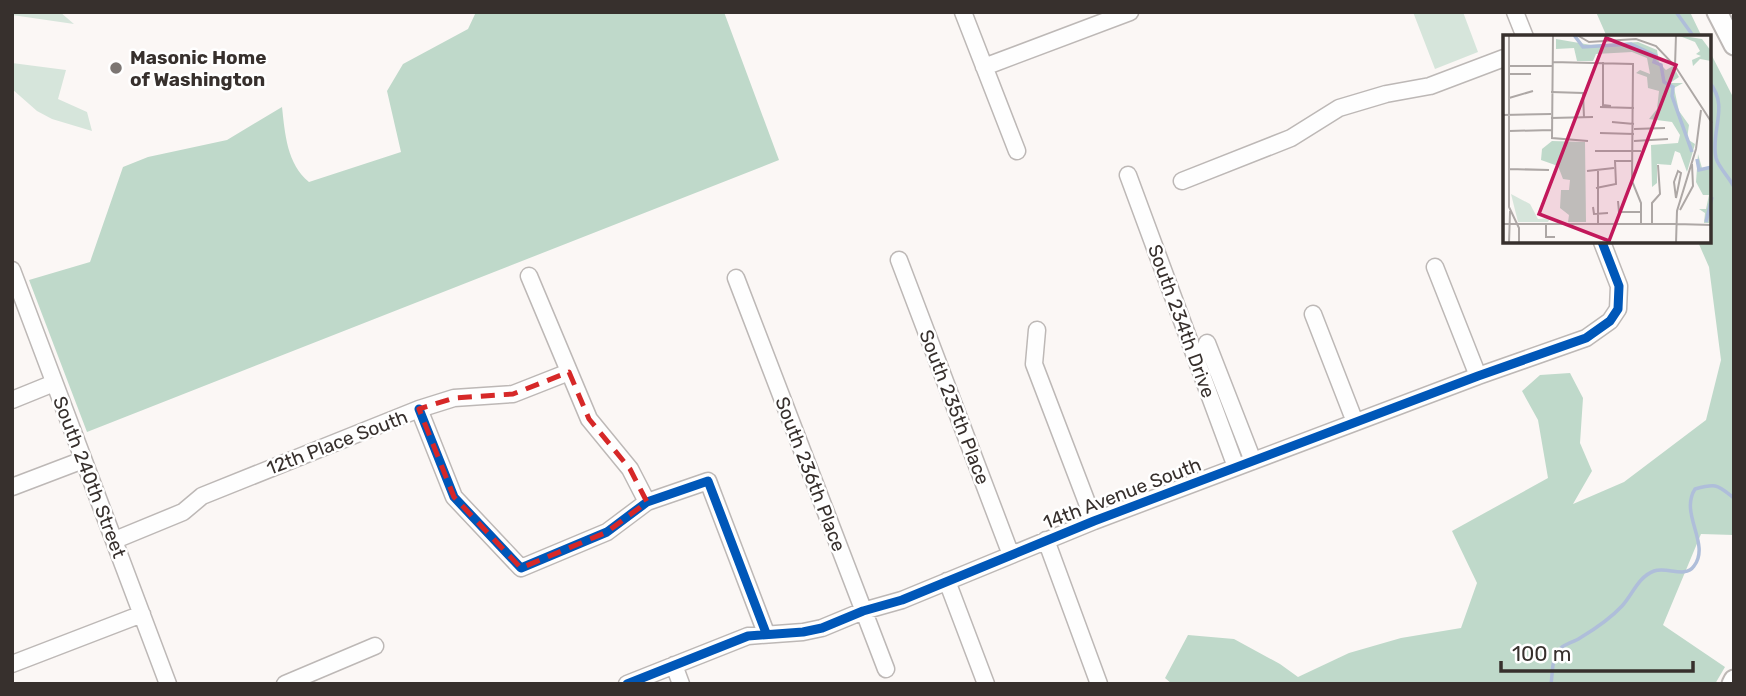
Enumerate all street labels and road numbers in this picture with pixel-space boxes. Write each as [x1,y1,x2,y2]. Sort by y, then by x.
street label: South 234th Drive [1143,241,1220,401]
street label: South 235th Place [914,327,995,488]
street label: South 240th Street [48,393,131,562]
street label: South 236th Place [770,394,851,555]
street label: 12th Place South [263,405,411,480]
street label: 14th Avenue South [1040,453,1204,534]

